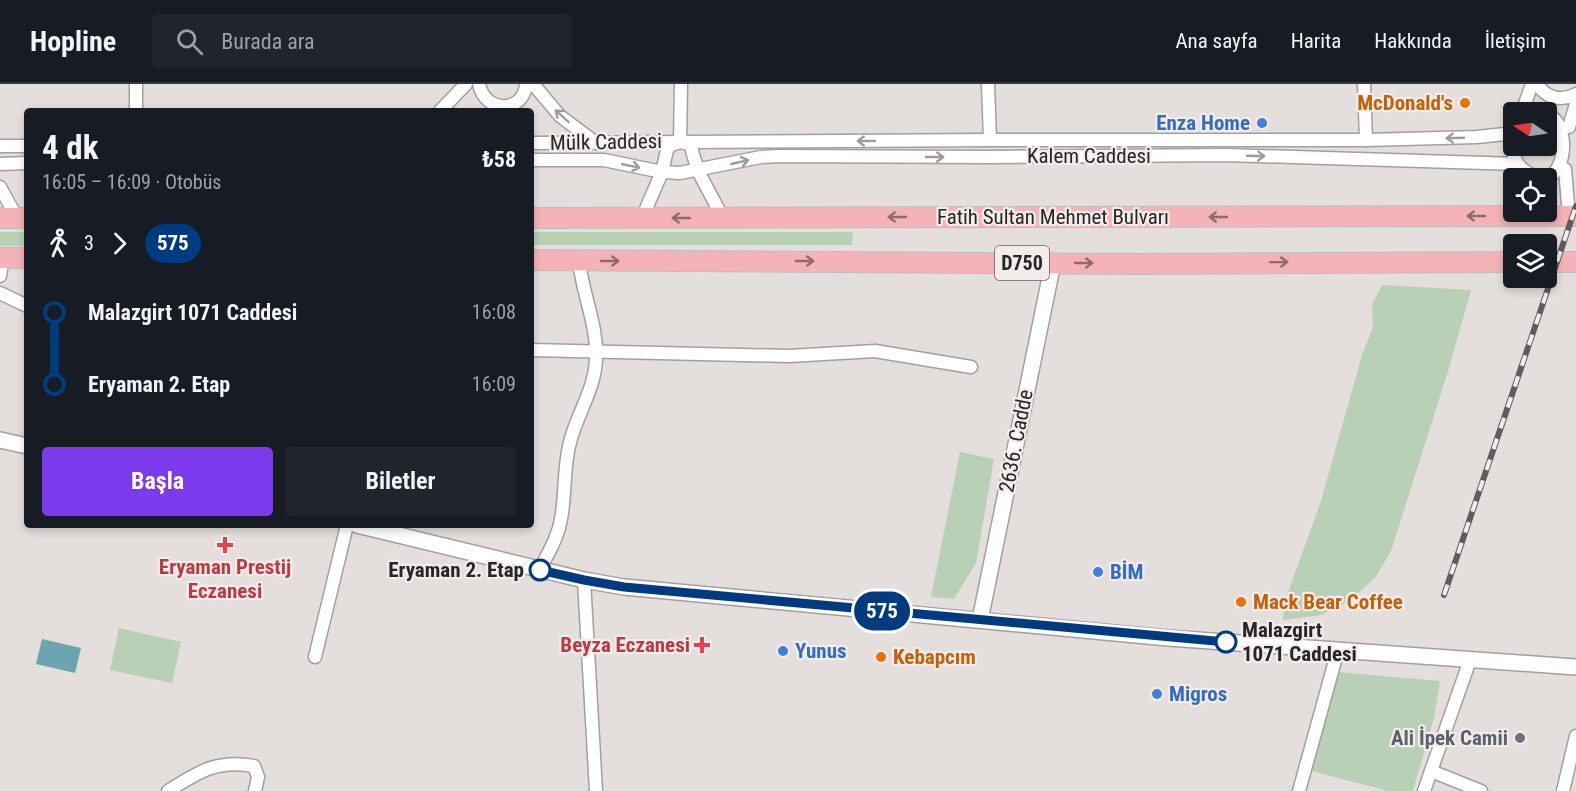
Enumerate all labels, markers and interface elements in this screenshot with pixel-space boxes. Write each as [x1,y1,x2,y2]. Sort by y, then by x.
search box [152,14,572,68]
text: Hopline [30,25,116,58]
icon: search [173,25,206,58]
text: Burada ara [221,29,315,54]
text: Ana sayfa [1175,29,1258,53]
text: Harita [1291,29,1341,53]
text: Hakkında [1374,29,1452,53]
text: İletişim [1485,29,1546,53]
place label: McDonald's [1357,91,1453,115]
marker: McDonald's [1458,96,1472,110]
north arrow [1503,102,1557,156]
map controls [1503,102,1557,288]
one-way arrow [555,109,570,123]
place label: Enza Home [1156,111,1250,135]
marker: Enza Home [1255,116,1269,130]
text: 4 dk [42,128,98,167]
street label: Mülk Caddesi [550,129,662,155]
one-way arrow [1446,132,1466,144]
one-way arrow [857,135,877,146]
street label: Kalem Caddesi [1027,144,1151,168]
text: ₺58 [482,147,516,172]
one-way arrow [924,151,944,163]
one-way arrow [1245,151,1265,162]
one-way arrow [731,155,750,167]
one-way arrow [621,161,640,172]
button: locate [1503,168,1557,222]
text: 16:05 – 16:09 · Otobüs [42,170,221,194]
street label: Fatih Sultan Mehmet Bulvarı [937,205,1169,229]
one-way arrow [1466,210,1486,222]
one-way arrow [887,211,907,223]
one-way arrow [1208,211,1228,223]
one-way arrow [671,212,691,224]
icon: walk [42,227,75,260]
icon: forward [103,227,136,260]
text: 3 [84,231,94,255]
text: 575 [157,231,189,255]
button: layers [1503,234,1557,288]
road number: D750 [995,246,1049,280]
one-way arrow [600,255,620,266]
one-way arrow [795,256,815,267]
one-way arrow [1269,256,1289,268]
one-way arrow [1074,257,1094,269]
text: Malazgirt 1071 Caddesi [88,300,297,325]
text: 16:08 [472,300,516,324]
text: Eryaman 2. Etap [88,372,230,397]
text: 16:09 [472,372,516,396]
street label: 2636. Cadde [994,387,1038,495]
button: Başla [42,447,273,516]
button: Biletler [285,447,516,516]
marker: Eryaman Prestij Eczanesi [218,538,232,552]
place label: Eryaman Prestij Eczanesi [159,555,291,603]
place label: Eryaman 2. Etap [388,558,524,582]
marker: Eryaman 2. Etap [529,559,551,581]
place label: BİM [1110,560,1143,584]
marker: BİM [1091,565,1105,579]
place label: Mack Bear Coffee [1253,590,1403,614]
line badge: 575 [848,592,916,630]
marker: Mack Bear Coffee [1234,595,1248,609]
text: 575 [866,599,898,623]
place label: Malazgirt 1071 Caddesi [1242,618,1357,666]
marker: Malazgirt 1071 Caddesi [1215,631,1237,653]
place label: Beyza Eczanesi [560,633,690,657]
marker: Beyza Eczanesi [695,638,709,652]
place label: Yunus [795,639,847,663]
marker: Yunus [776,644,790,658]
place label: Kebapcım [893,645,976,669]
marker: Kebapcım [874,650,888,664]
place label: Migros [1169,682,1227,706]
marker: Migros [1150,687,1164,701]
place label: Ali İpek Camii [1391,726,1508,750]
marker: Ali İpek Camii [1513,731,1527,745]

